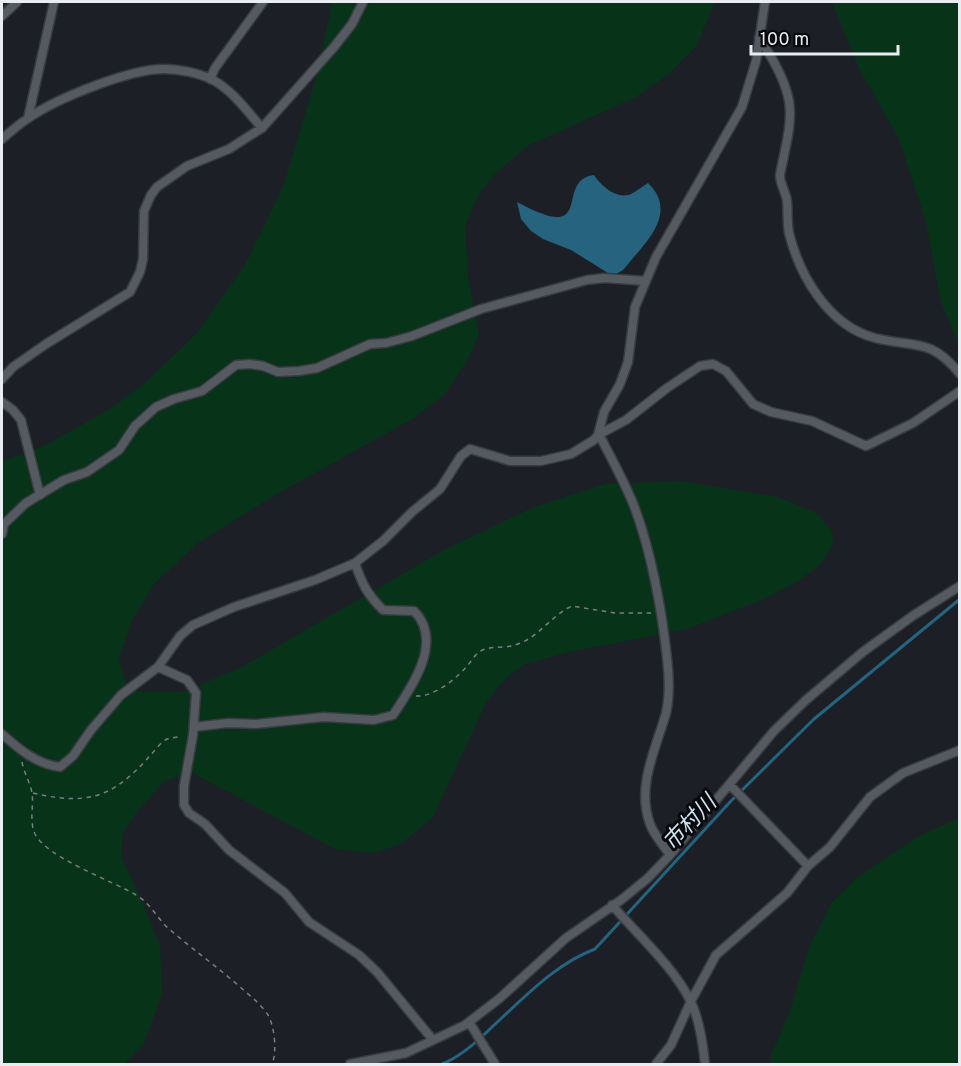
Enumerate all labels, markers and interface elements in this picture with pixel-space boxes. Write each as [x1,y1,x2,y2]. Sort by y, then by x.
scale bar [751,18,898,56]
text: 100 m [760,29,809,52]
water label: 市村川 [658,789,725,857]

